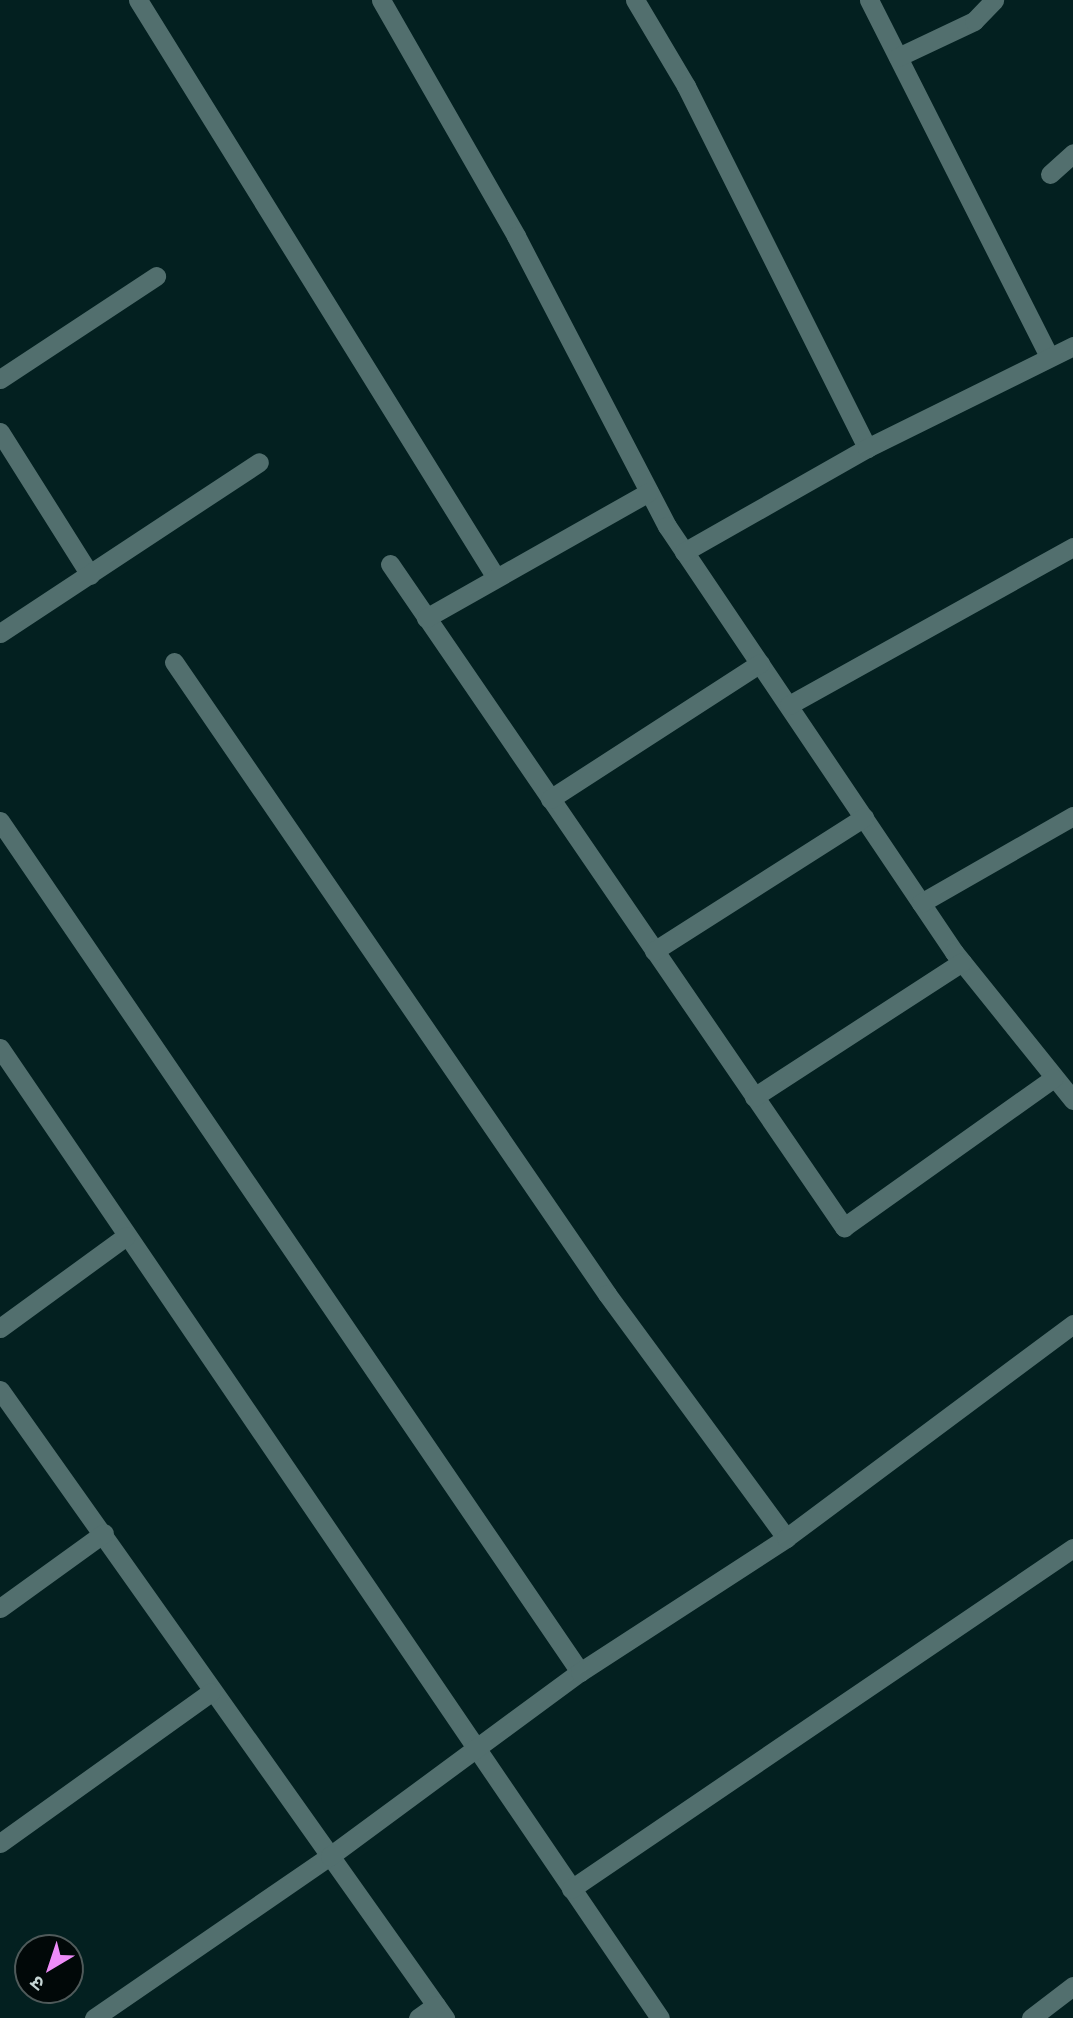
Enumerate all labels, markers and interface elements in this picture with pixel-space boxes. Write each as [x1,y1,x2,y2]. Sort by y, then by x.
north arrow [14,1934,84,2004]
text: उ [25,1971,49,1997]

